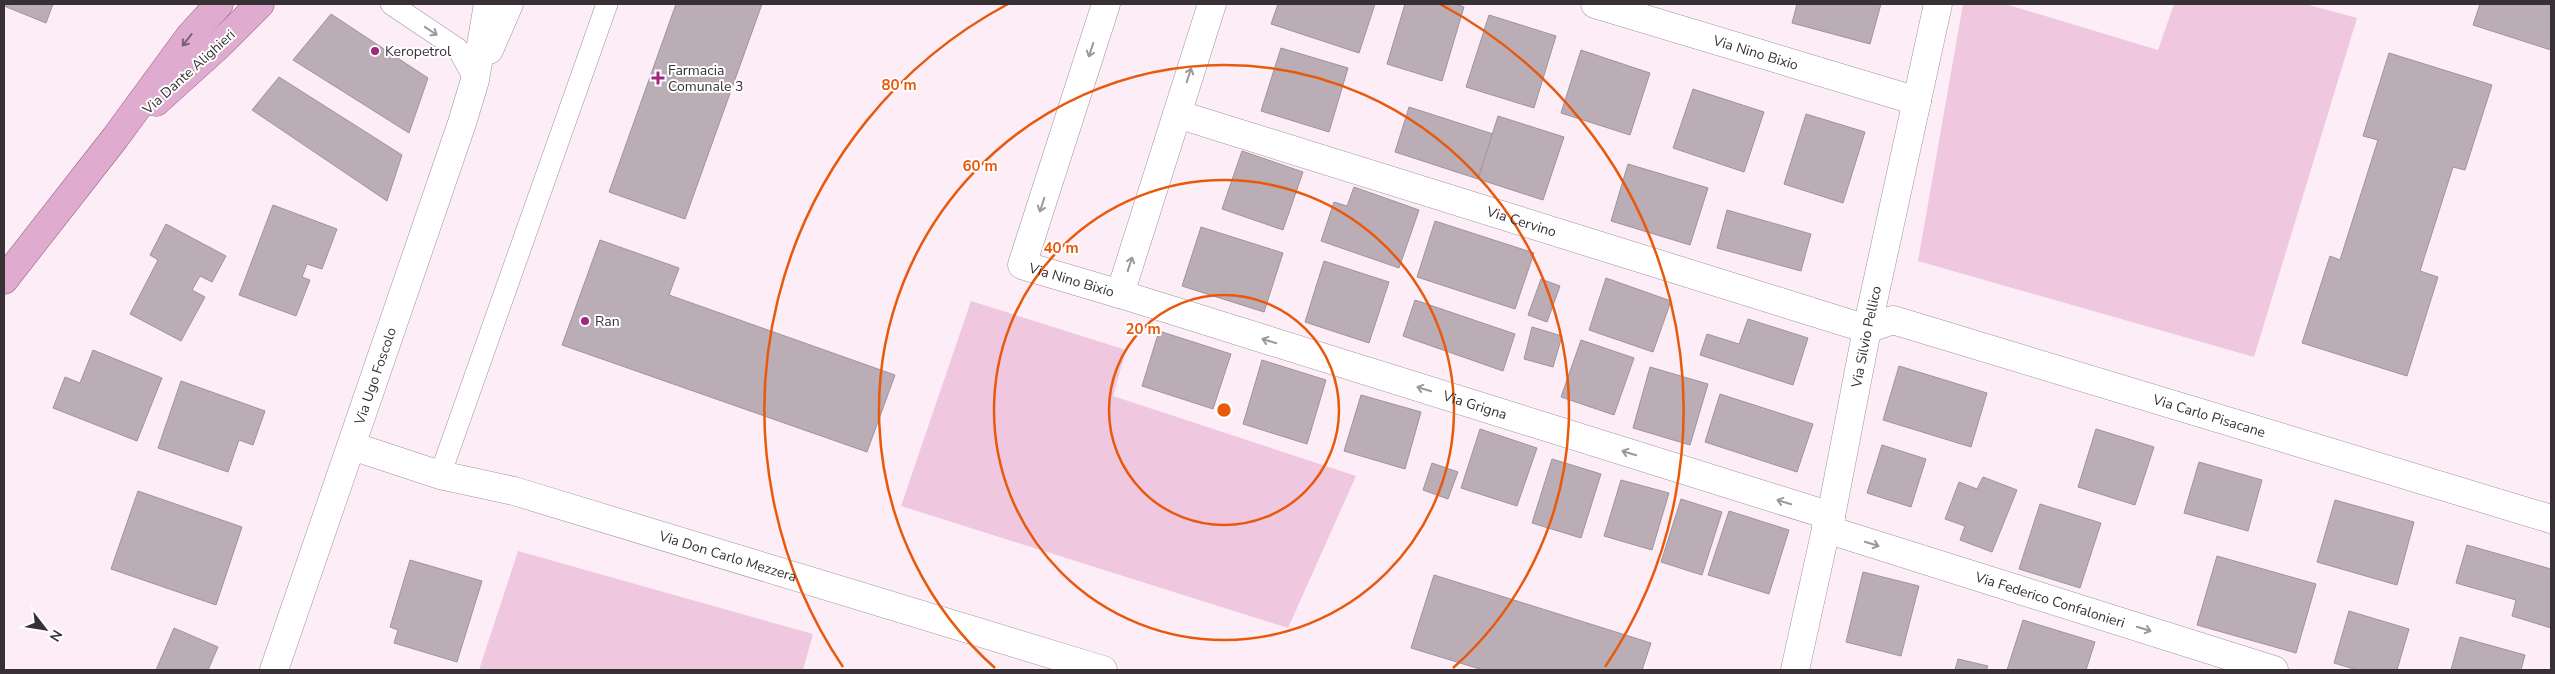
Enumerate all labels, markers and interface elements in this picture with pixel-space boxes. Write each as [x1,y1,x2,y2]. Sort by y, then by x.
street label: Via Dante Alighieri [138,25,239,119]
one-way arrow [424,26,438,36]
street label: Via Nino Bixio [1710,30,1801,74]
one-way arrow [181,33,192,46]
place label: Keropetrol [385,42,452,61]
one-way arrow [1086,42,1096,58]
marker: Keropetrol [369,45,381,57]
place label: Farmacia Comunale 3 [668,61,743,96]
one-way arrow [1185,68,1195,84]
marker: Farmacia Comunale 3 [652,72,664,84]
text: 80 m [881,75,917,95]
text: 60 m [962,156,998,176]
one-way arrow [1036,197,1046,213]
street label: Via Cervino [1484,201,1559,241]
text: 40 m [1043,238,1079,258]
one-way arrow [1125,256,1135,272]
street label: Via Nino Bixio [1026,258,1117,301]
street label: Via Silvio Pellico [1846,284,1886,390]
place label: Ran [595,312,620,331]
marker: Ran [579,315,591,327]
text: 20 m [1125,319,1161,339]
street label: Via Ugo Foscolo [349,325,401,428]
one-way arrow [1261,335,1277,345]
one-way arrow [1416,384,1432,394]
street label: Via Grigna [1440,386,1509,424]
street label: Via Carlo Pisacane [2150,389,2268,442]
centre of rings [1215,401,1233,419]
one-way arrow [1621,448,1637,458]
one-way arrow [1777,496,1793,506]
street label: Via Don Carlo Mezzera [656,526,799,586]
one-way arrow [1864,539,1880,549]
street label: Via Federico Confalonieri [1972,567,2127,632]
north arrow [20,604,70,654]
one-way arrow [2136,625,2152,635]
text: N [45,626,67,645]

